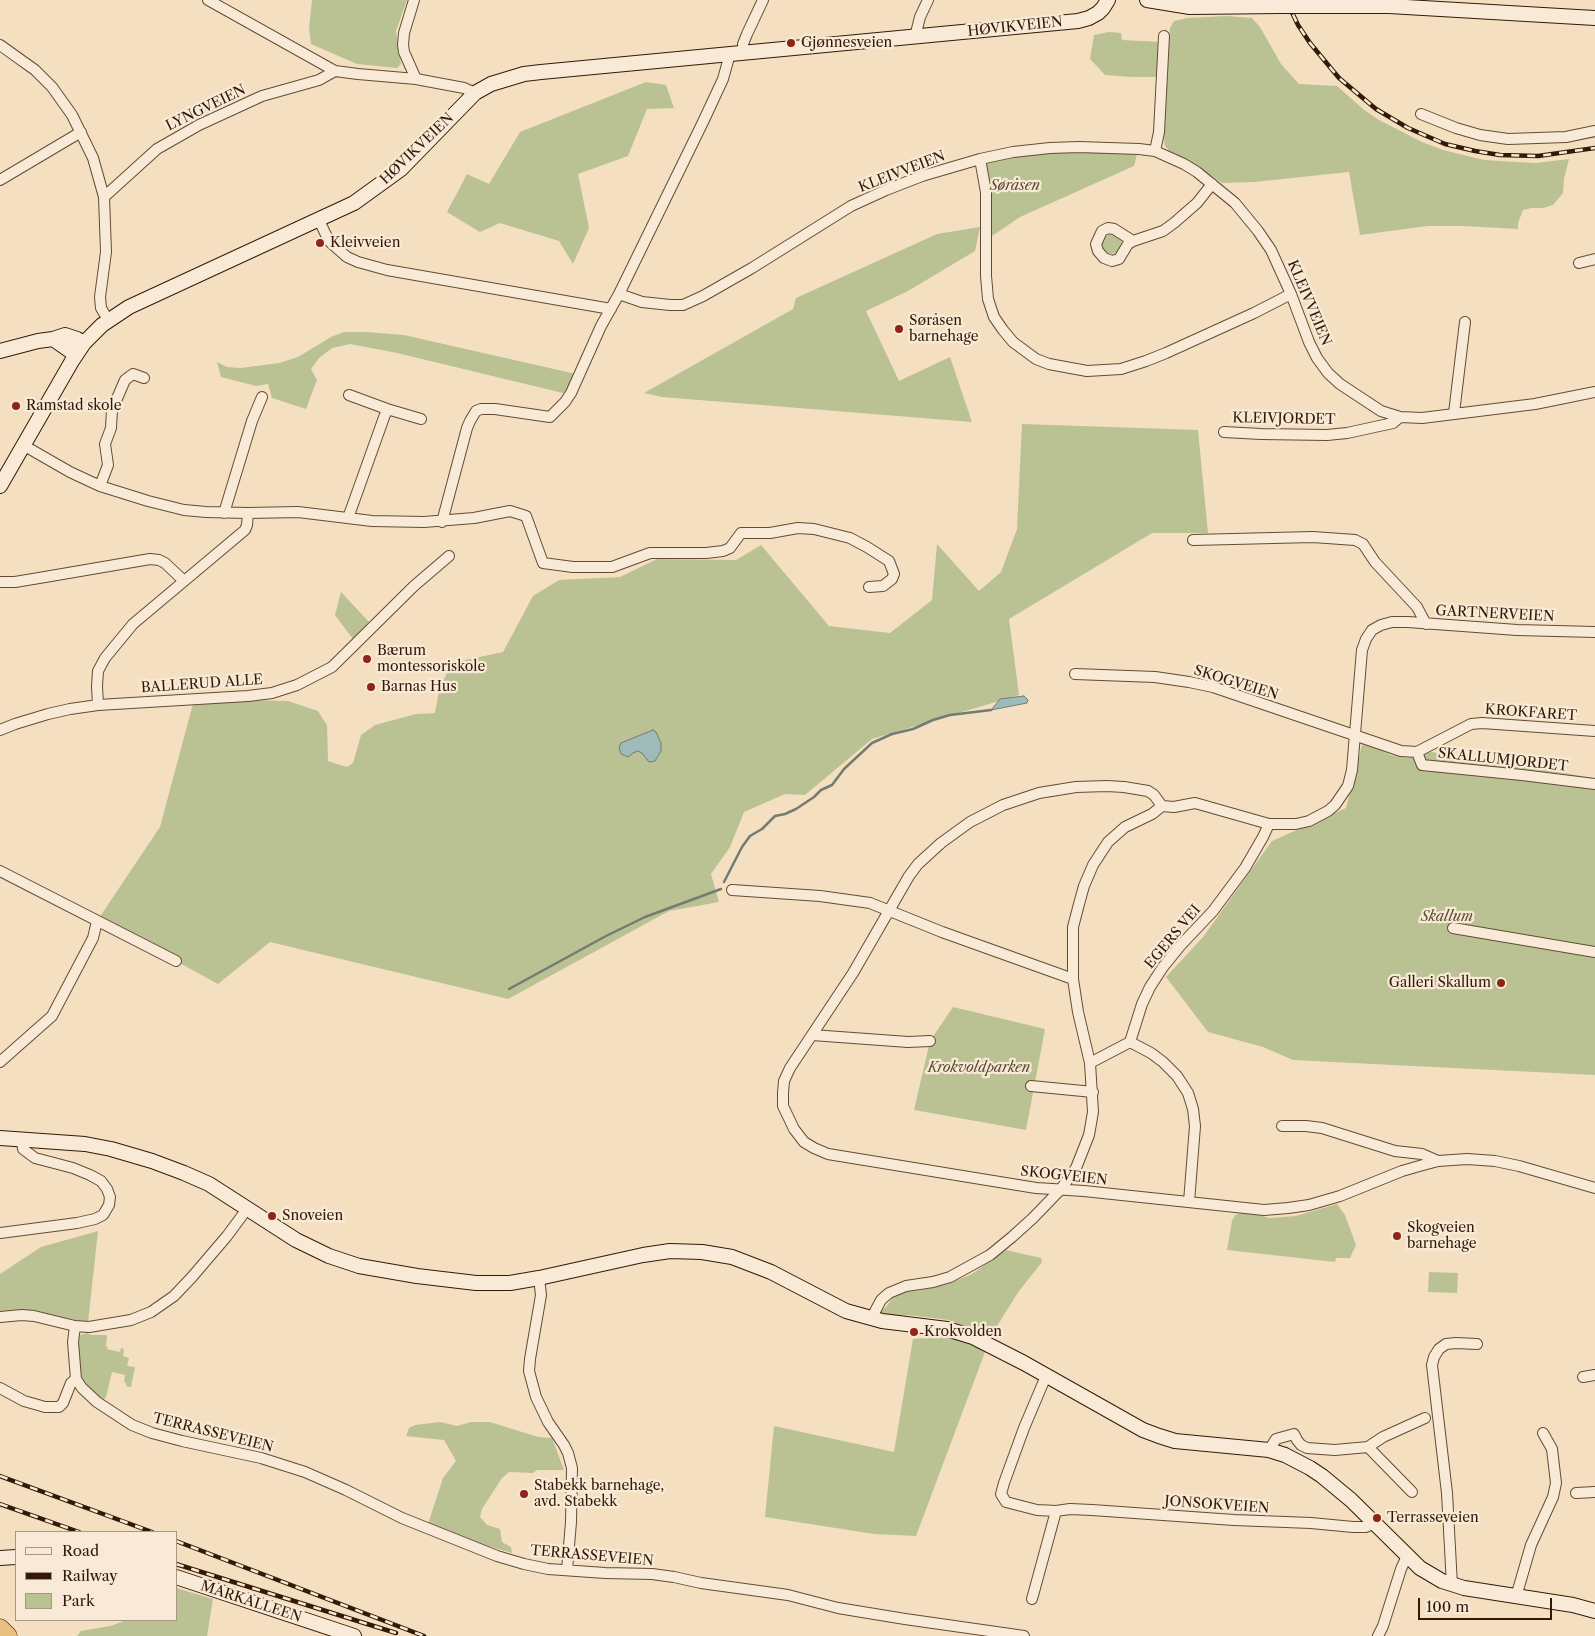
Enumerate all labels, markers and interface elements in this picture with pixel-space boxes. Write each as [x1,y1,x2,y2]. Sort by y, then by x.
street label: HØVIKVEIEN [967,14,1063,40]
place label: Gjønnesveien [801,35,892,51]
marker: Gjønnesveien [785,37,797,49]
street label: LYNGVEIEN [163,81,249,135]
street label: HØVIKVEIEN [377,110,457,188]
street label: KLEIVVEIEN [856,148,948,196]
park label: Søråsen [990,178,1040,194]
place label: Kleivveien [330,235,400,251]
marker: Kleivveien [314,237,326,249]
street label: KLEIVVEIEN [1283,258,1335,348]
place label: Søråsen barnehage [909,313,979,346]
marker: Søråsen barnehage [893,323,905,335]
place label: Ramstad skole [26,398,121,414]
marker: Ramstad skole [10,400,22,412]
street label: KLEIVJORDET [1232,410,1336,428]
street label: GARTNERVEIEN [1435,602,1555,626]
place label: Bærum montessoriskole [377,643,485,676]
marker: Bærum montessoriskole [361,653,373,665]
street label: SKOGVEIEN [1192,662,1280,704]
street label: BALLERUD ALLE [140,671,264,697]
place label: Barnas Hus [381,679,457,695]
marker: Barnas Hus [365,681,377,693]
street label: KROKFARET [1484,701,1578,725]
street label: SKALLUMJORDET [1437,745,1569,775]
street label: EGERS VEI [1142,902,1204,972]
park label: Skallum [1421,909,1473,925]
place label: Galleri Skallum [1389,975,1491,991]
marker: Galleri Skallum [1495,977,1507,989]
park label: Krokvoldparken [928,1060,1030,1076]
street label: SKOGVEIEN [1020,1163,1108,1189]
place label: Snoveien [282,1208,343,1224]
marker: Snoveien [266,1210,278,1222]
place label: Skogveien barnehage [1407,1220,1477,1252]
marker: Skogveien barnehage [1391,1230,1403,1242]
place label: Krokvolden [924,1324,1002,1340]
marker: Krokvolden [908,1326,920,1338]
street label: TERRASSEVEIEN [151,1410,275,1456]
place label: Stabekk barnehage, avd. Stabekk [534,1478,664,1510]
marker: Stabekk barnehage, avd. Stabekk [518,1488,530,1500]
street label: JONSOKVEIEN [1164,1493,1270,1517]
place label: Terrasseveien [1387,1510,1479,1526]
marker: Terrasseveien [1371,1512,1383,1524]
legend [15,1531,178,1621]
text: Road [62,1541,99,1560]
street label: TERRASSEVEIEN [530,1542,654,1570]
text: Railway [62,1566,118,1585]
street label: MARKALLEEN [198,1578,304,1626]
scale bar [1420,1588,1554,1620]
text: Park [62,1591,95,1610]
text: 100 m [1426,1597,1469,1616]

